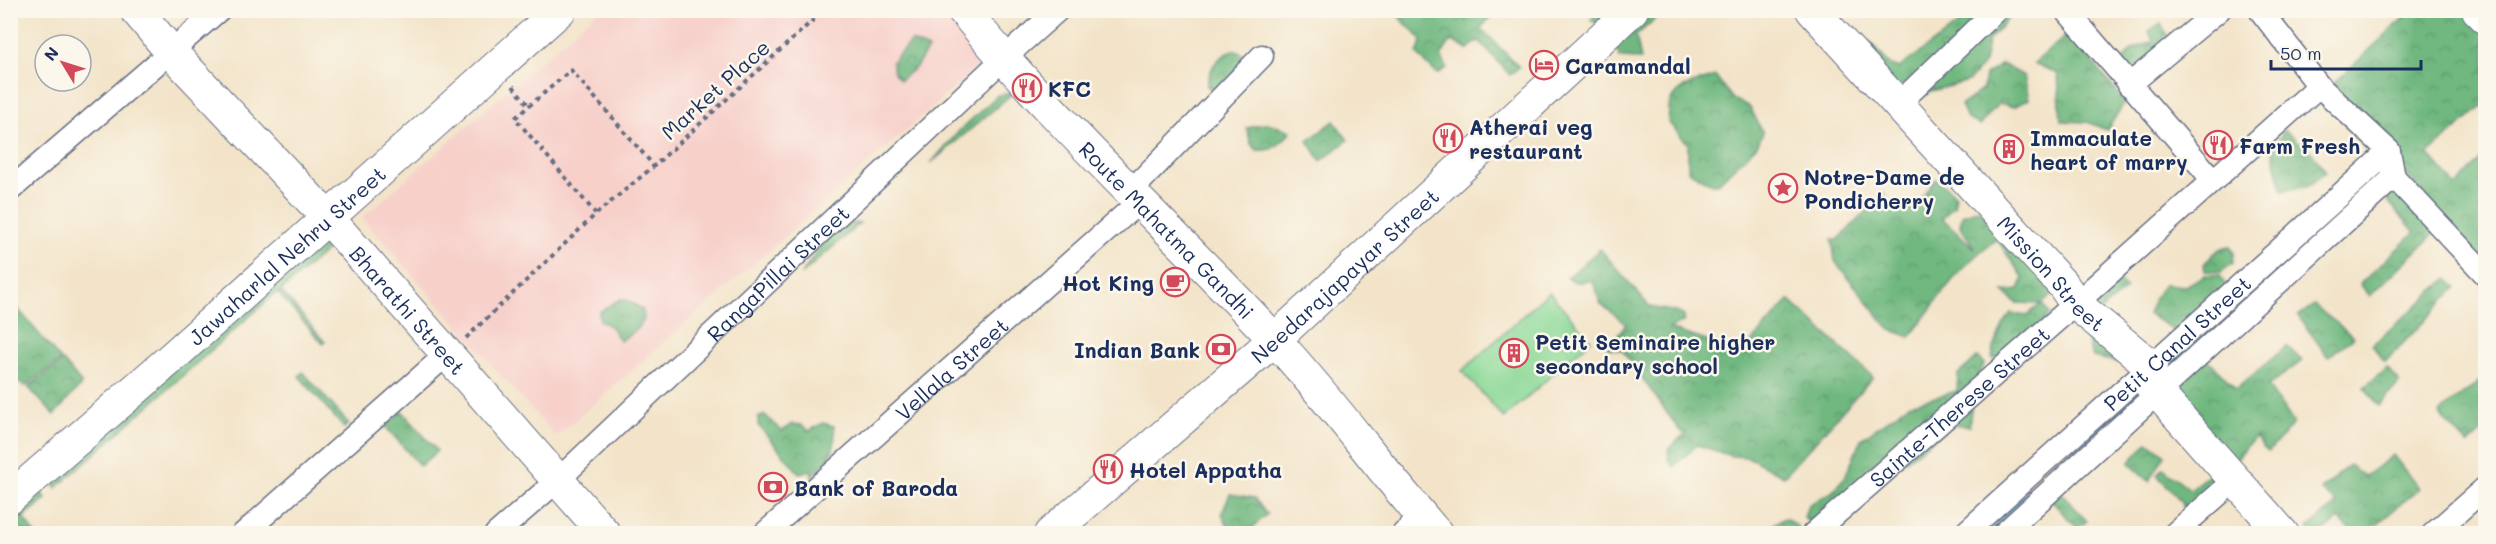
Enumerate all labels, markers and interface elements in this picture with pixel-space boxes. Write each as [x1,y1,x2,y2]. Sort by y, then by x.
north arrow [33,33,93,93]
street label: Market Place [655,33,775,145]
scale bar [2271,33,2421,71]
text: 50 m [2280,41,2322,65]
text: N [39,42,63,65]
hotel icon: Caramandal [1528,49,1560,81]
place label: Caramandal [1565,52,1691,79]
restaurant icon: KFC [1011,72,1043,104]
place label: KFC [1048,75,1091,102]
place label: Atherai veg restaurant [1469,113,1593,164]
restaurant icon: Atherai veg restaurant [1432,122,1464,154]
place label: Immaculate heart of marry [2030,124,2188,176]
restaurant icon: Farm Fresh [2202,129,2234,161]
place label: Farm Fresh [2239,132,2360,159]
building icon: Immaculate heart of marry [1993,133,2025,165]
street label: Route Mahatma Gandhi [1074,135,1261,324]
street label: Jawaharlal Nehru Street [182,160,391,350]
place label: Notre-Dame de Pondicherry [1804,163,1965,215]
place icon: Notre-Dame de Pondicherry [1767,172,1799,204]
street label: Needarajapayar Street [1245,182,1444,368]
street label: RangaPillai Street [700,199,854,346]
street label: Mission Street [1992,209,2111,336]
street label: Bharathi Street [345,240,472,380]
cafe icon: Hot King [1159,266,1191,298]
place label: Hot King [1062,269,1154,296]
street label: Petit Canal Street [2097,269,2256,416]
street label: Vellala Street [889,311,1013,426]
street label: Sainte-Therese Street [1863,320,2055,492]
place label: Petit Seminaire higher secondary school [1535,328,1775,380]
bank icon: Indian Bank [1205,333,1237,365]
place label: Indian Bank [1074,336,1200,363]
building icon: Petit Seminaire higher secondary school [1498,337,1530,369]
restaurant icon: Hotel Appatha [1092,453,1124,485]
place label: Hotel Appatha [1129,456,1282,483]
bank icon: Bank of Baroda [757,471,789,503]
place label: Bank of Baroda [794,474,958,501]

